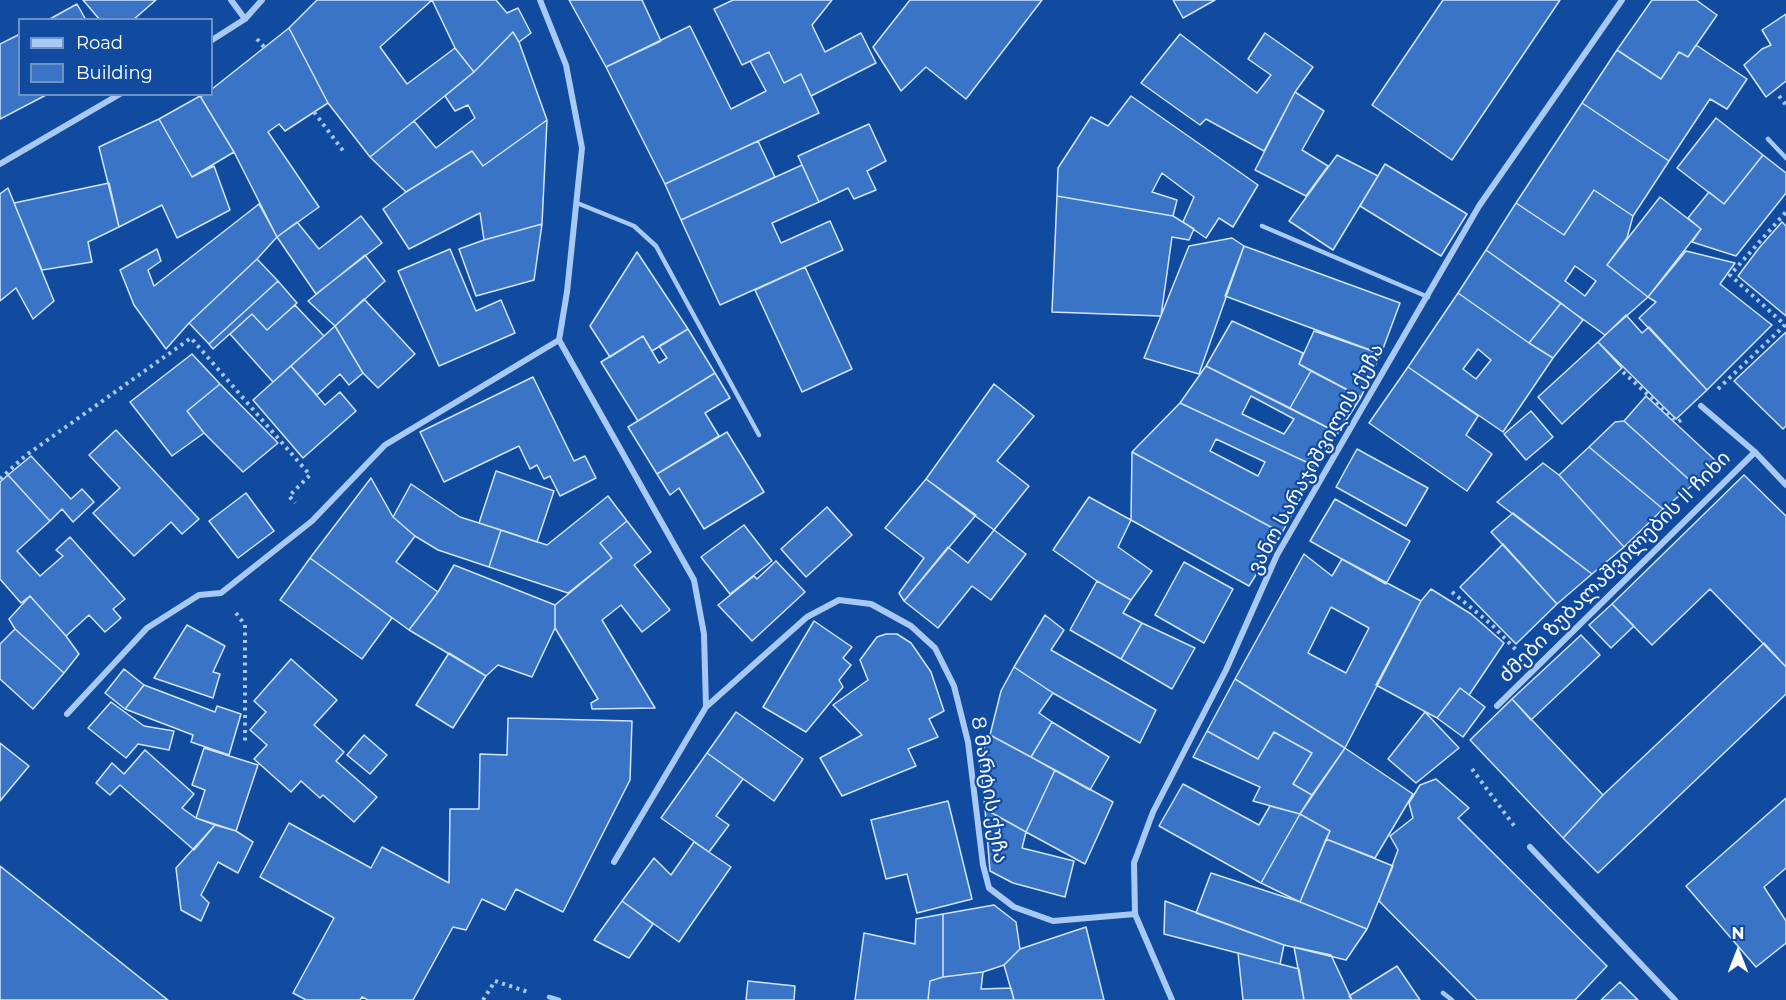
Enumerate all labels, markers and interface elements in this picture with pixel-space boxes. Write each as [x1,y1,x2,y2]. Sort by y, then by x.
legend [18,18,213,96]
text: Road [76,32,123,54]
text: Building [76,62,153,84]
street label: ვანო სარაჯიშვილის ქუჩა [1243,340,1389,578]
street label: ძმები ზუბალაშვილების II ჩიხი [1494,446,1736,688]
street label: 8 მარტის ქუჩა [966,715,1012,865]
north arrow [1708,922,1768,982]
text: N [1732,924,1744,943]

